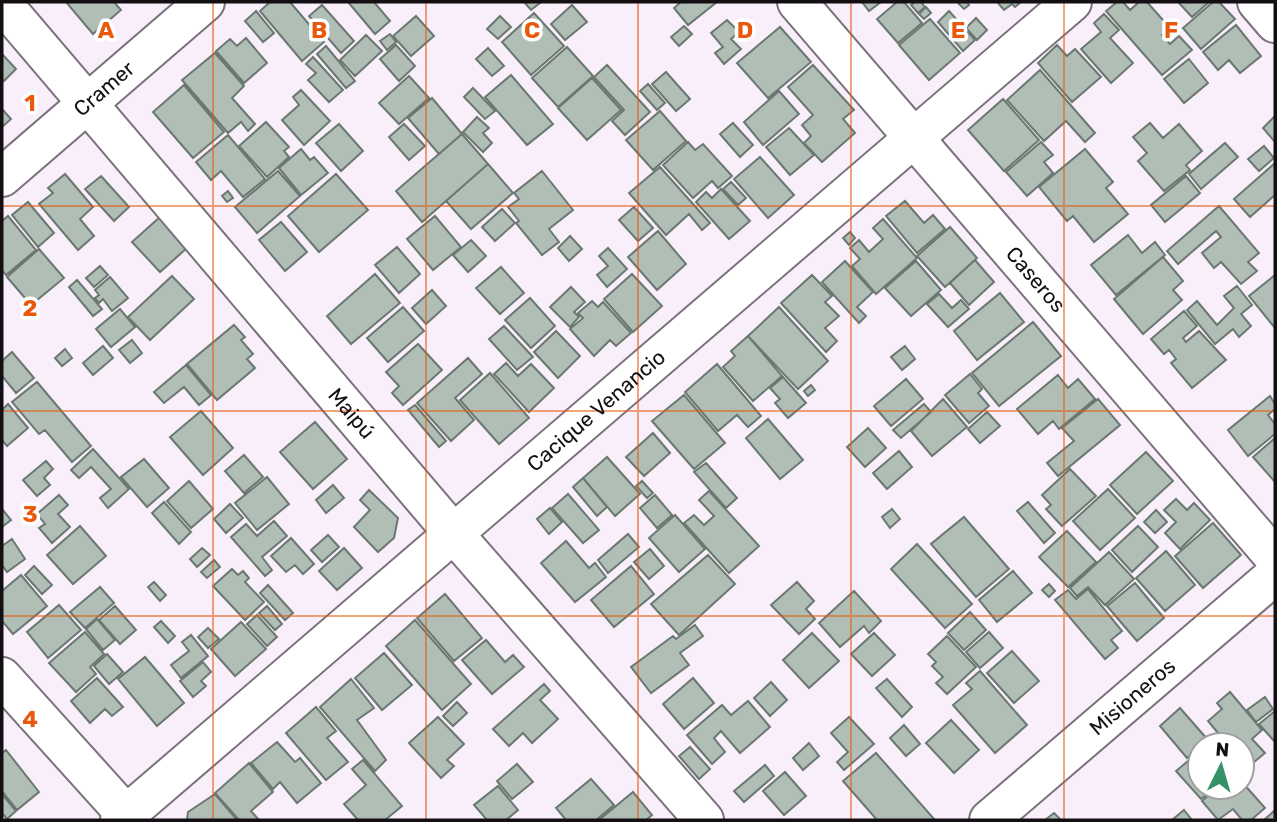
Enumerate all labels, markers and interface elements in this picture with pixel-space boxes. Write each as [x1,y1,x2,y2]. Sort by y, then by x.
text: A [98,16,115,44]
text: B [311,16,327,44]
text: C [524,16,540,44]
text: D [737,16,753,44]
text: E [951,16,965,44]
text: F [1164,16,1178,44]
street label: Cramer [69,56,139,121]
text: 1 [24,89,36,117]
street label: Caseros [1001,241,1071,317]
text: 2 [23,294,37,322]
street label: Cacique Venancio [522,344,670,477]
street label: Maipú [323,383,380,444]
text: 3 [22,500,38,528]
street label: Misioneros [1084,653,1180,740]
text: 4 [22,705,38,733]
north arrow [1186,731,1256,801]
text: N [1215,738,1230,762]

